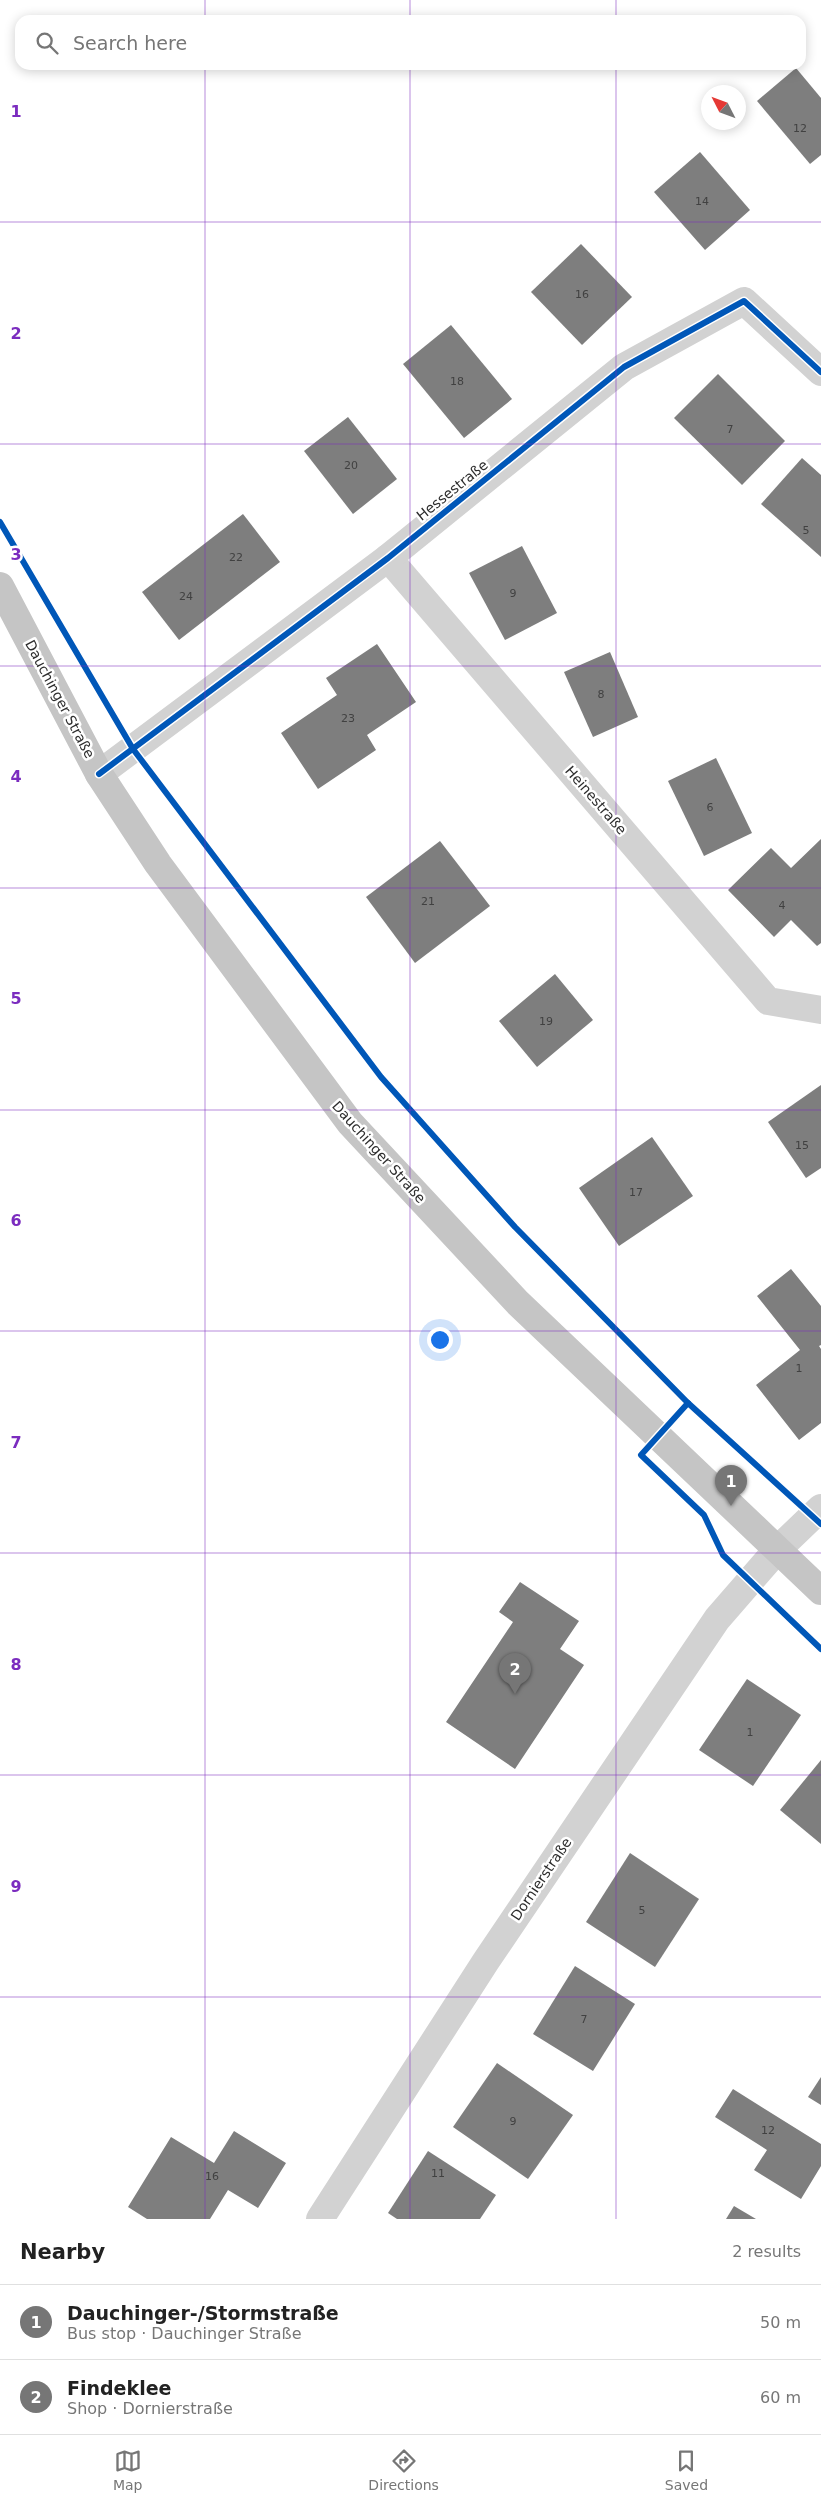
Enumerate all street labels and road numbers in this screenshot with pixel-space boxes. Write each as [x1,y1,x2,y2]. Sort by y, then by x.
street label: Hessestraße [413,456,491,524]
street label: Dauchinger Straße [22,637,98,761]
street label: Heinestraße [562,763,630,837]
street label: Dauchinger Straße [329,1098,429,1206]
street label: Dornierstraße [507,1835,575,1923]

